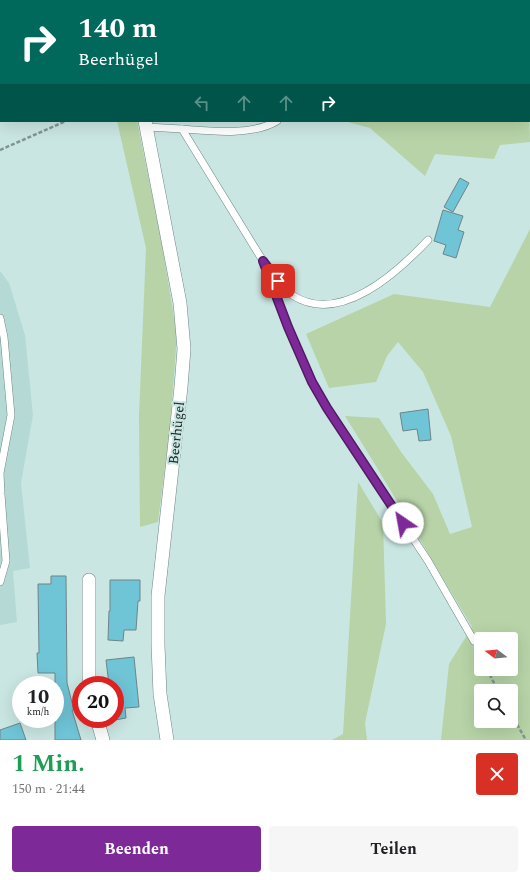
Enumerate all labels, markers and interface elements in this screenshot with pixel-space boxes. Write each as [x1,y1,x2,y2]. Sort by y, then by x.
text: 140 m [78,7,157,50]
icon: right [12,16,64,68]
text: Beerhügel [78,46,159,73]
icon: left [191,92,213,114]
icon: ahead [233,92,255,114]
icon: ahead [275,92,297,114]
icon: right [317,92,339,114]
pin [261,264,295,298]
icon: arrive [267,270,289,292]
street label: Beerhügel [163,401,190,465]
position arrow [382,502,424,544]
north arrow [474,632,518,676]
map controls [474,632,518,728]
speed limit sign: 20 [72,676,124,728]
text: 10 [27,682,49,712]
button: search [474,684,518,728]
text: km/h [27,704,49,720]
text: 1 Min. [12,746,85,782]
button: close [476,753,518,795]
text: 150 m · 21:44 [12,779,85,799]
button: Beenden [12,826,261,872]
button: Teilen [269,826,518,872]

